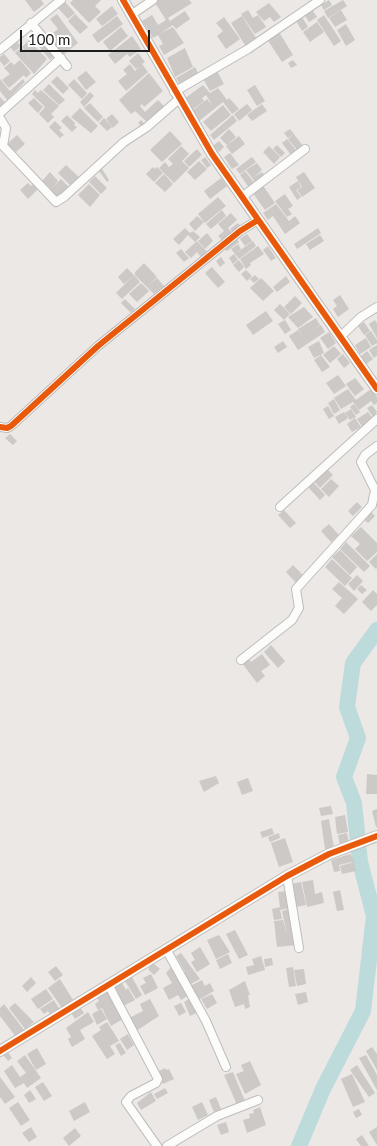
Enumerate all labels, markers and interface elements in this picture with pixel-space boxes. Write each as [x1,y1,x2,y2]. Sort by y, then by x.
scale bar [22,20,152,52]
text: 100 m [28,30,70,48]

